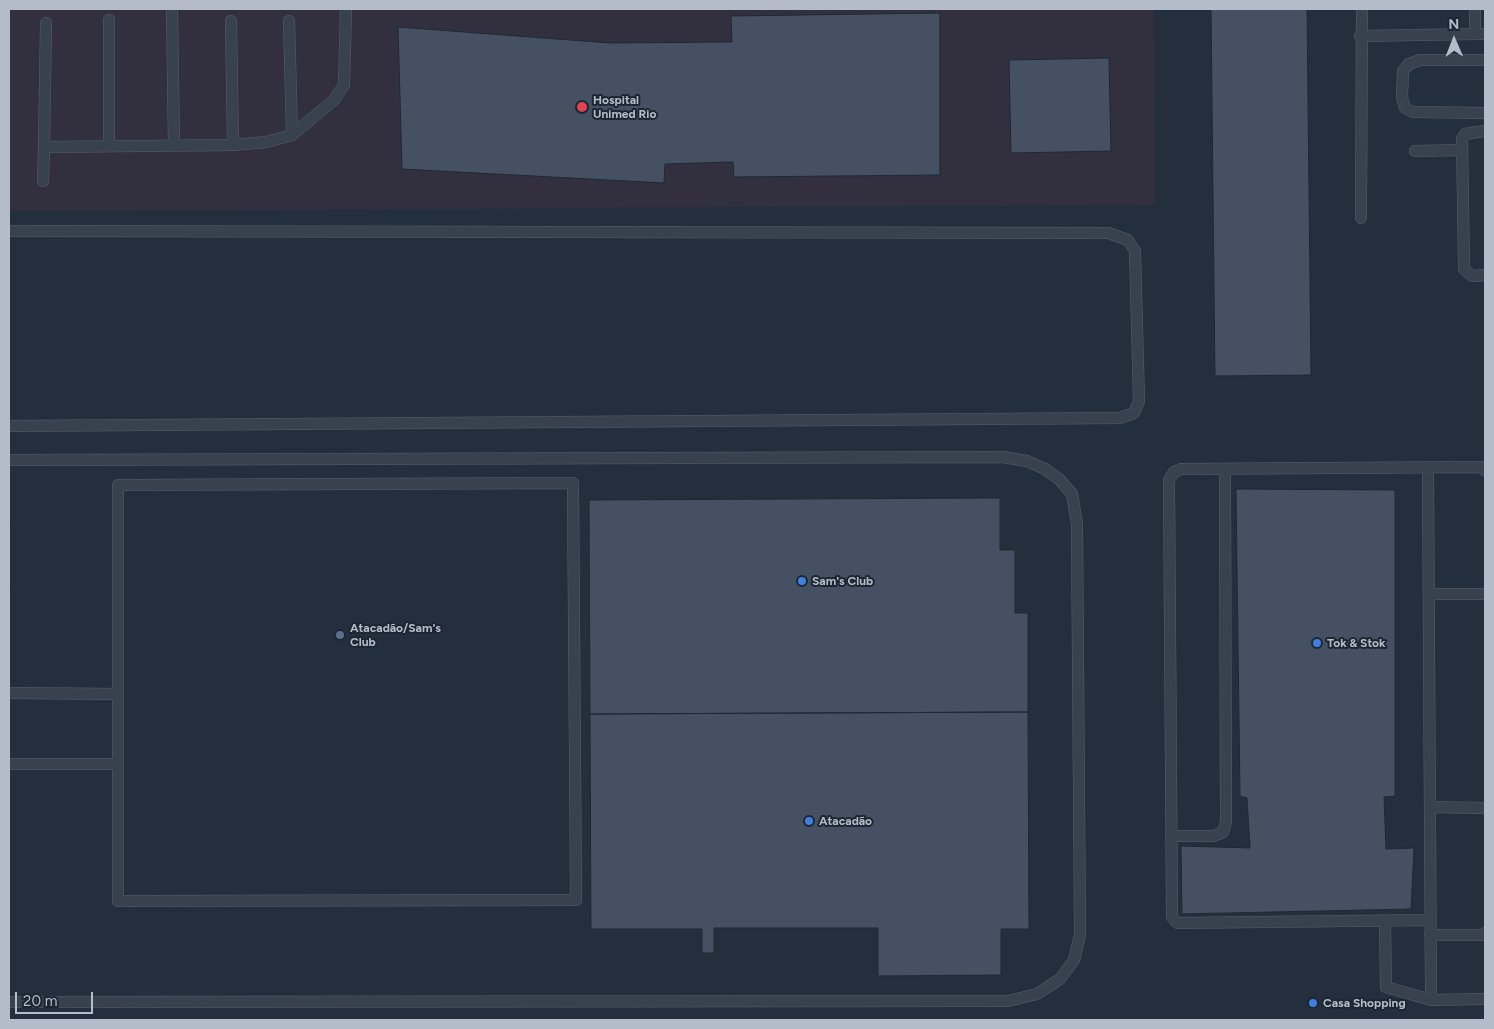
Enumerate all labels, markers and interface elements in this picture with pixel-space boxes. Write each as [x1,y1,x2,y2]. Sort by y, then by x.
north arrow [1429,15,1479,65]
text: N [1448,16,1459,33]
place label: Hospital Unimed Rio [593,93,656,121]
marker: Hospital Unimed Rio [575,100,589,114]
place label: Sam's Club [812,574,873,588]
marker: Sam's Club [796,575,808,587]
place label: Atacadão/Sam's Club [350,621,441,649]
marker: Atacadão/Sam's Club [334,629,346,641]
place label: Tok & Stok [1327,636,1386,650]
marker: Tok & Stok [1311,637,1323,649]
place label: Atacadão [819,814,872,828]
marker: Atacadão [803,815,815,827]
scale bar [18,982,95,1014]
text: 20 m [23,992,57,1010]
place label: Casa Shopping [1323,996,1406,1010]
marker: Casa Shopping [1307,997,1319,1009]

